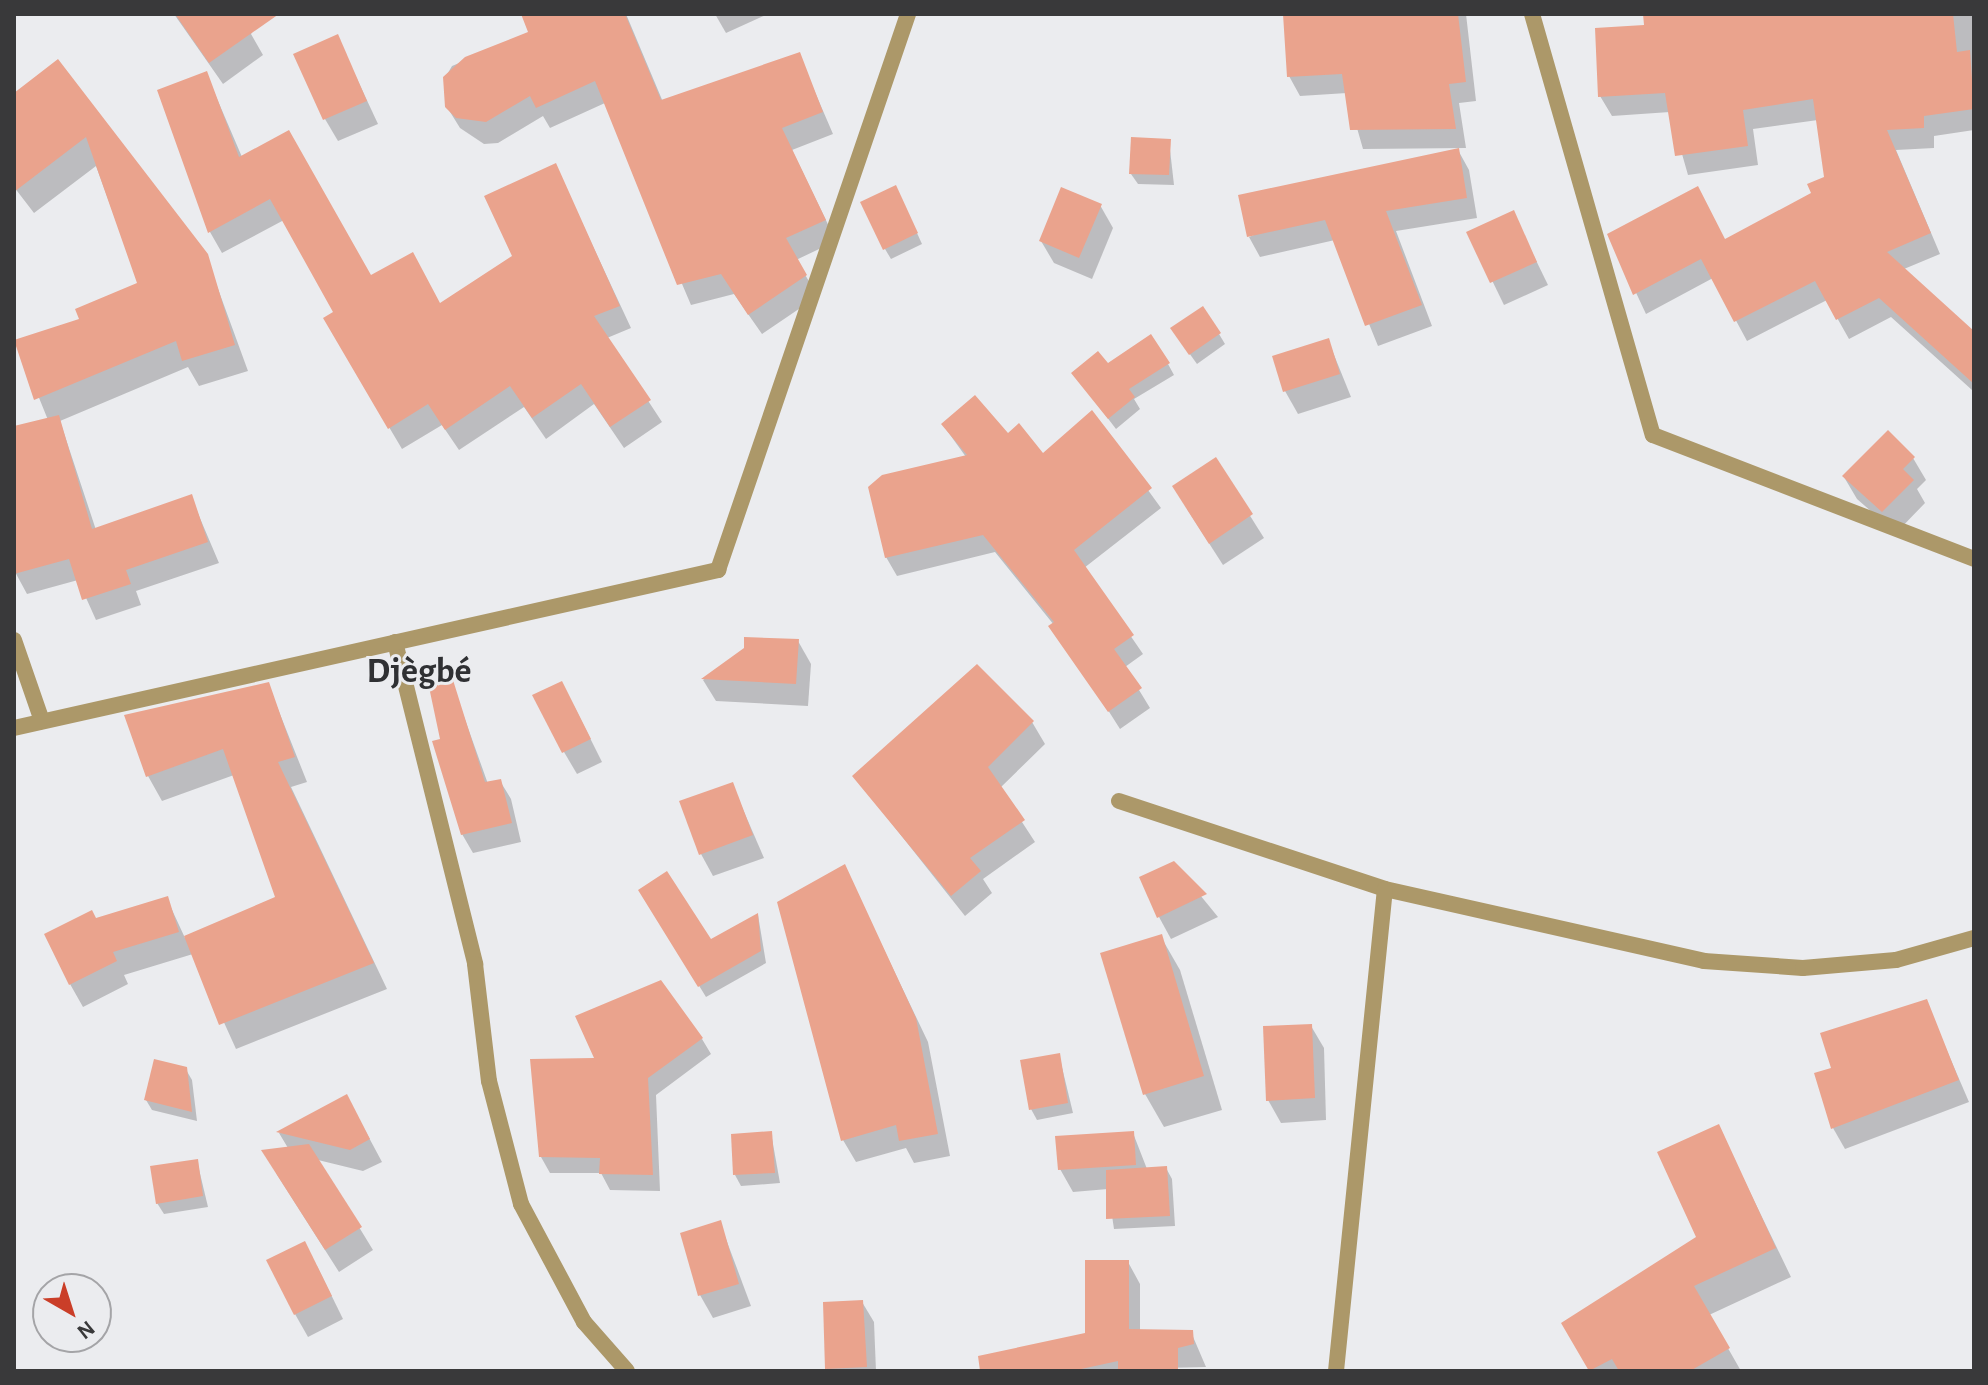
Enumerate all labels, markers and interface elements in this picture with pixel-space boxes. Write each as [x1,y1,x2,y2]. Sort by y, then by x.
district label: Djègbé [366,650,472,694]
north arrow [32,1273,112,1353]
text: N [73,1317,99,1343]

